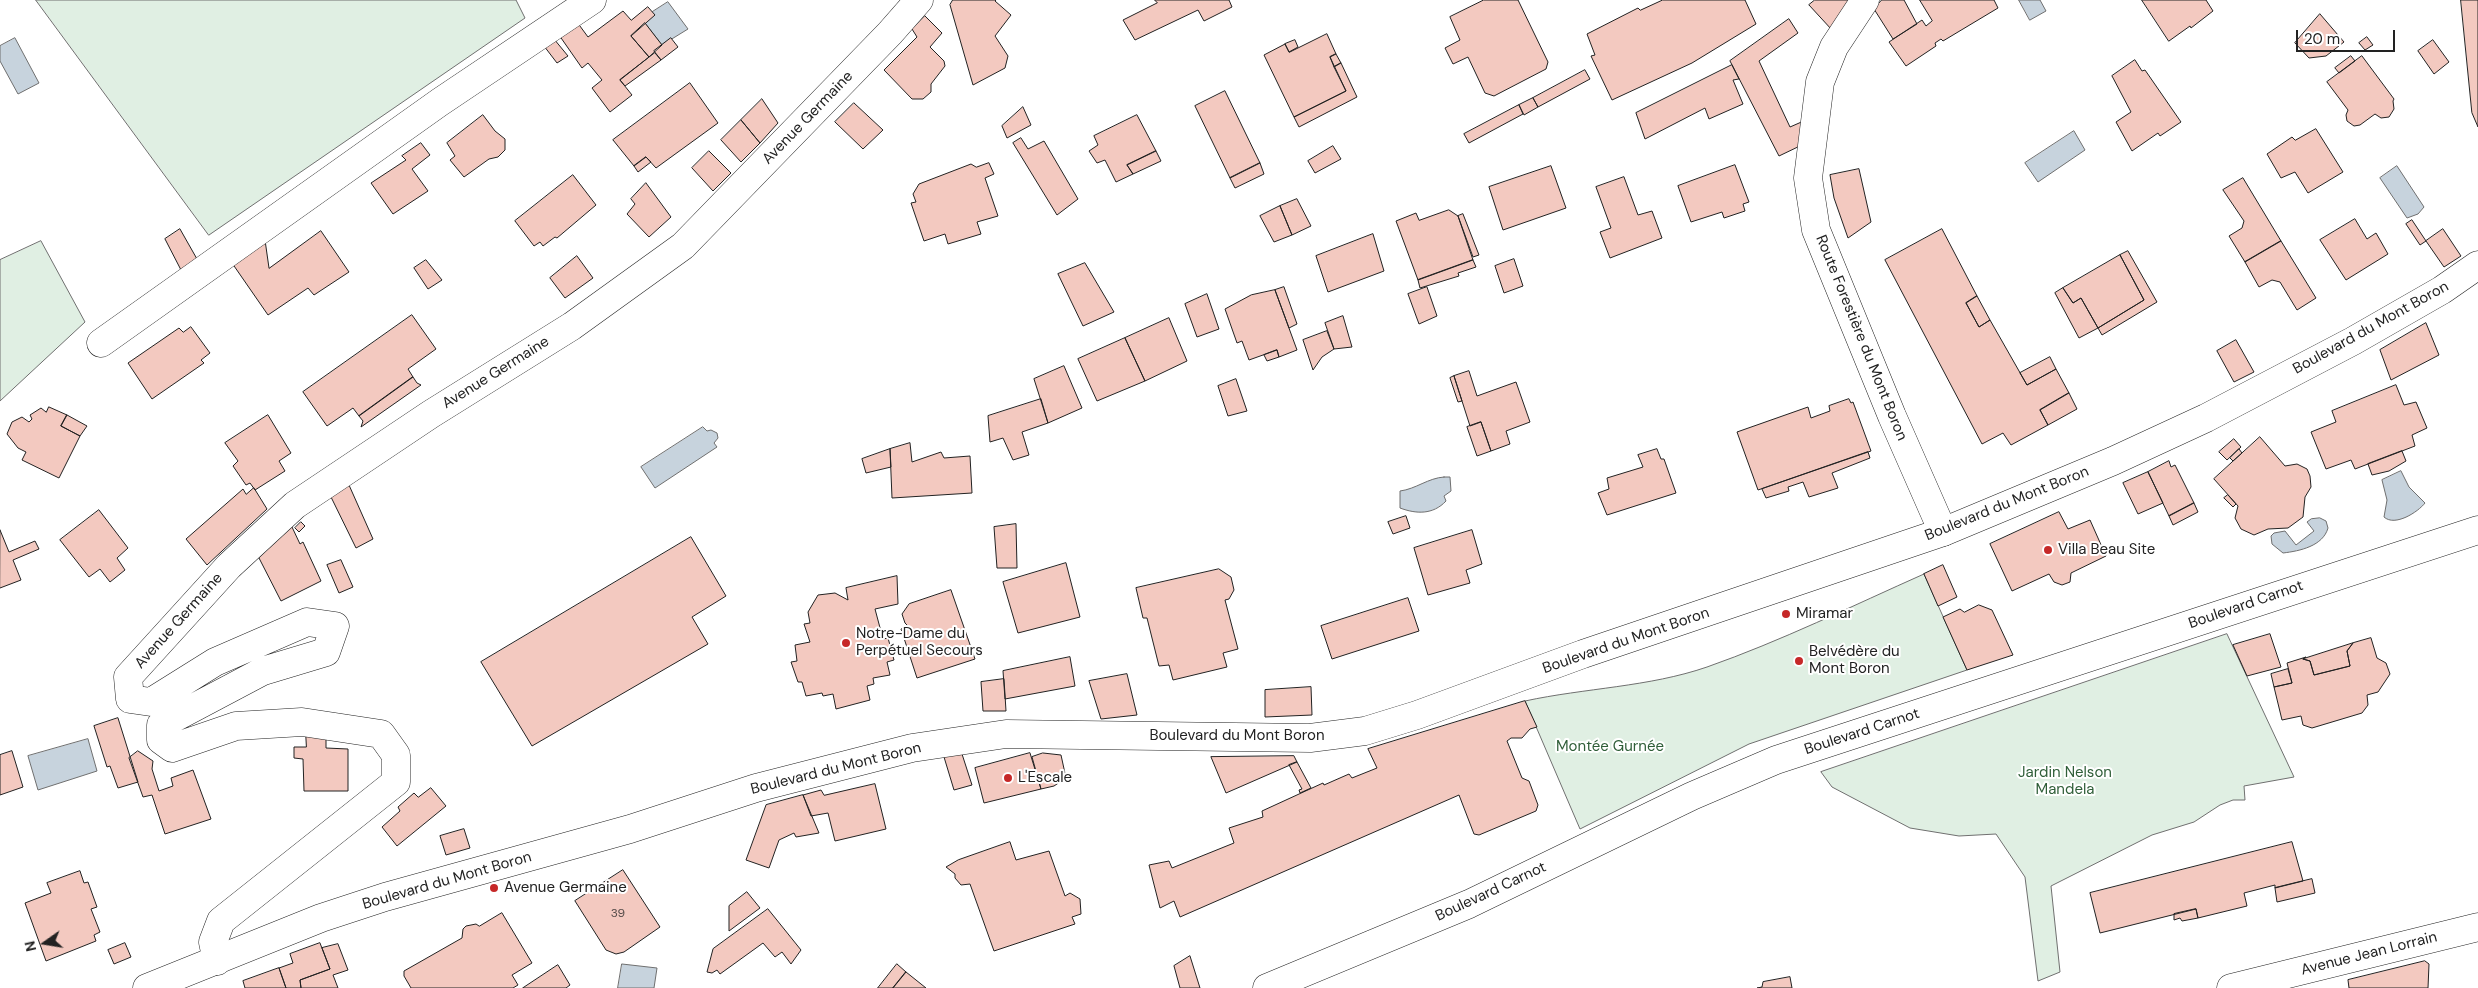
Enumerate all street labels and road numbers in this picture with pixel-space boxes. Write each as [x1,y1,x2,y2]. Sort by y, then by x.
street label: Avenue Germaine [759,68,857,168]
street label: Route Forestière du Mont Boron [1811,233,1911,443]
street label: Boulevard du Mont Boron [2290,278,2452,378]
street label: Avenue Germaine [439,333,553,413]
street label: Boulevard du Mont Boron [1922,463,2092,545]
street label: Avenue Germaine [131,569,227,673]
street label: Boulevard Carnot [2186,577,2306,633]
street label: Boulevard du Mont Boron [1540,604,1712,678]
street label: Boulevard Carnot [1802,705,1922,759]
street label: Boulevard du Mont Boron [1149,727,1325,745]
street label: Boulevard du Mont Boron [749,739,923,799]
street label: Boulevard du Mont Boron [360,848,534,914]
street label: Boulevard Carnot [1433,858,1549,926]
street label: Avenue Jean Lorrain [2299,928,2439,980]

